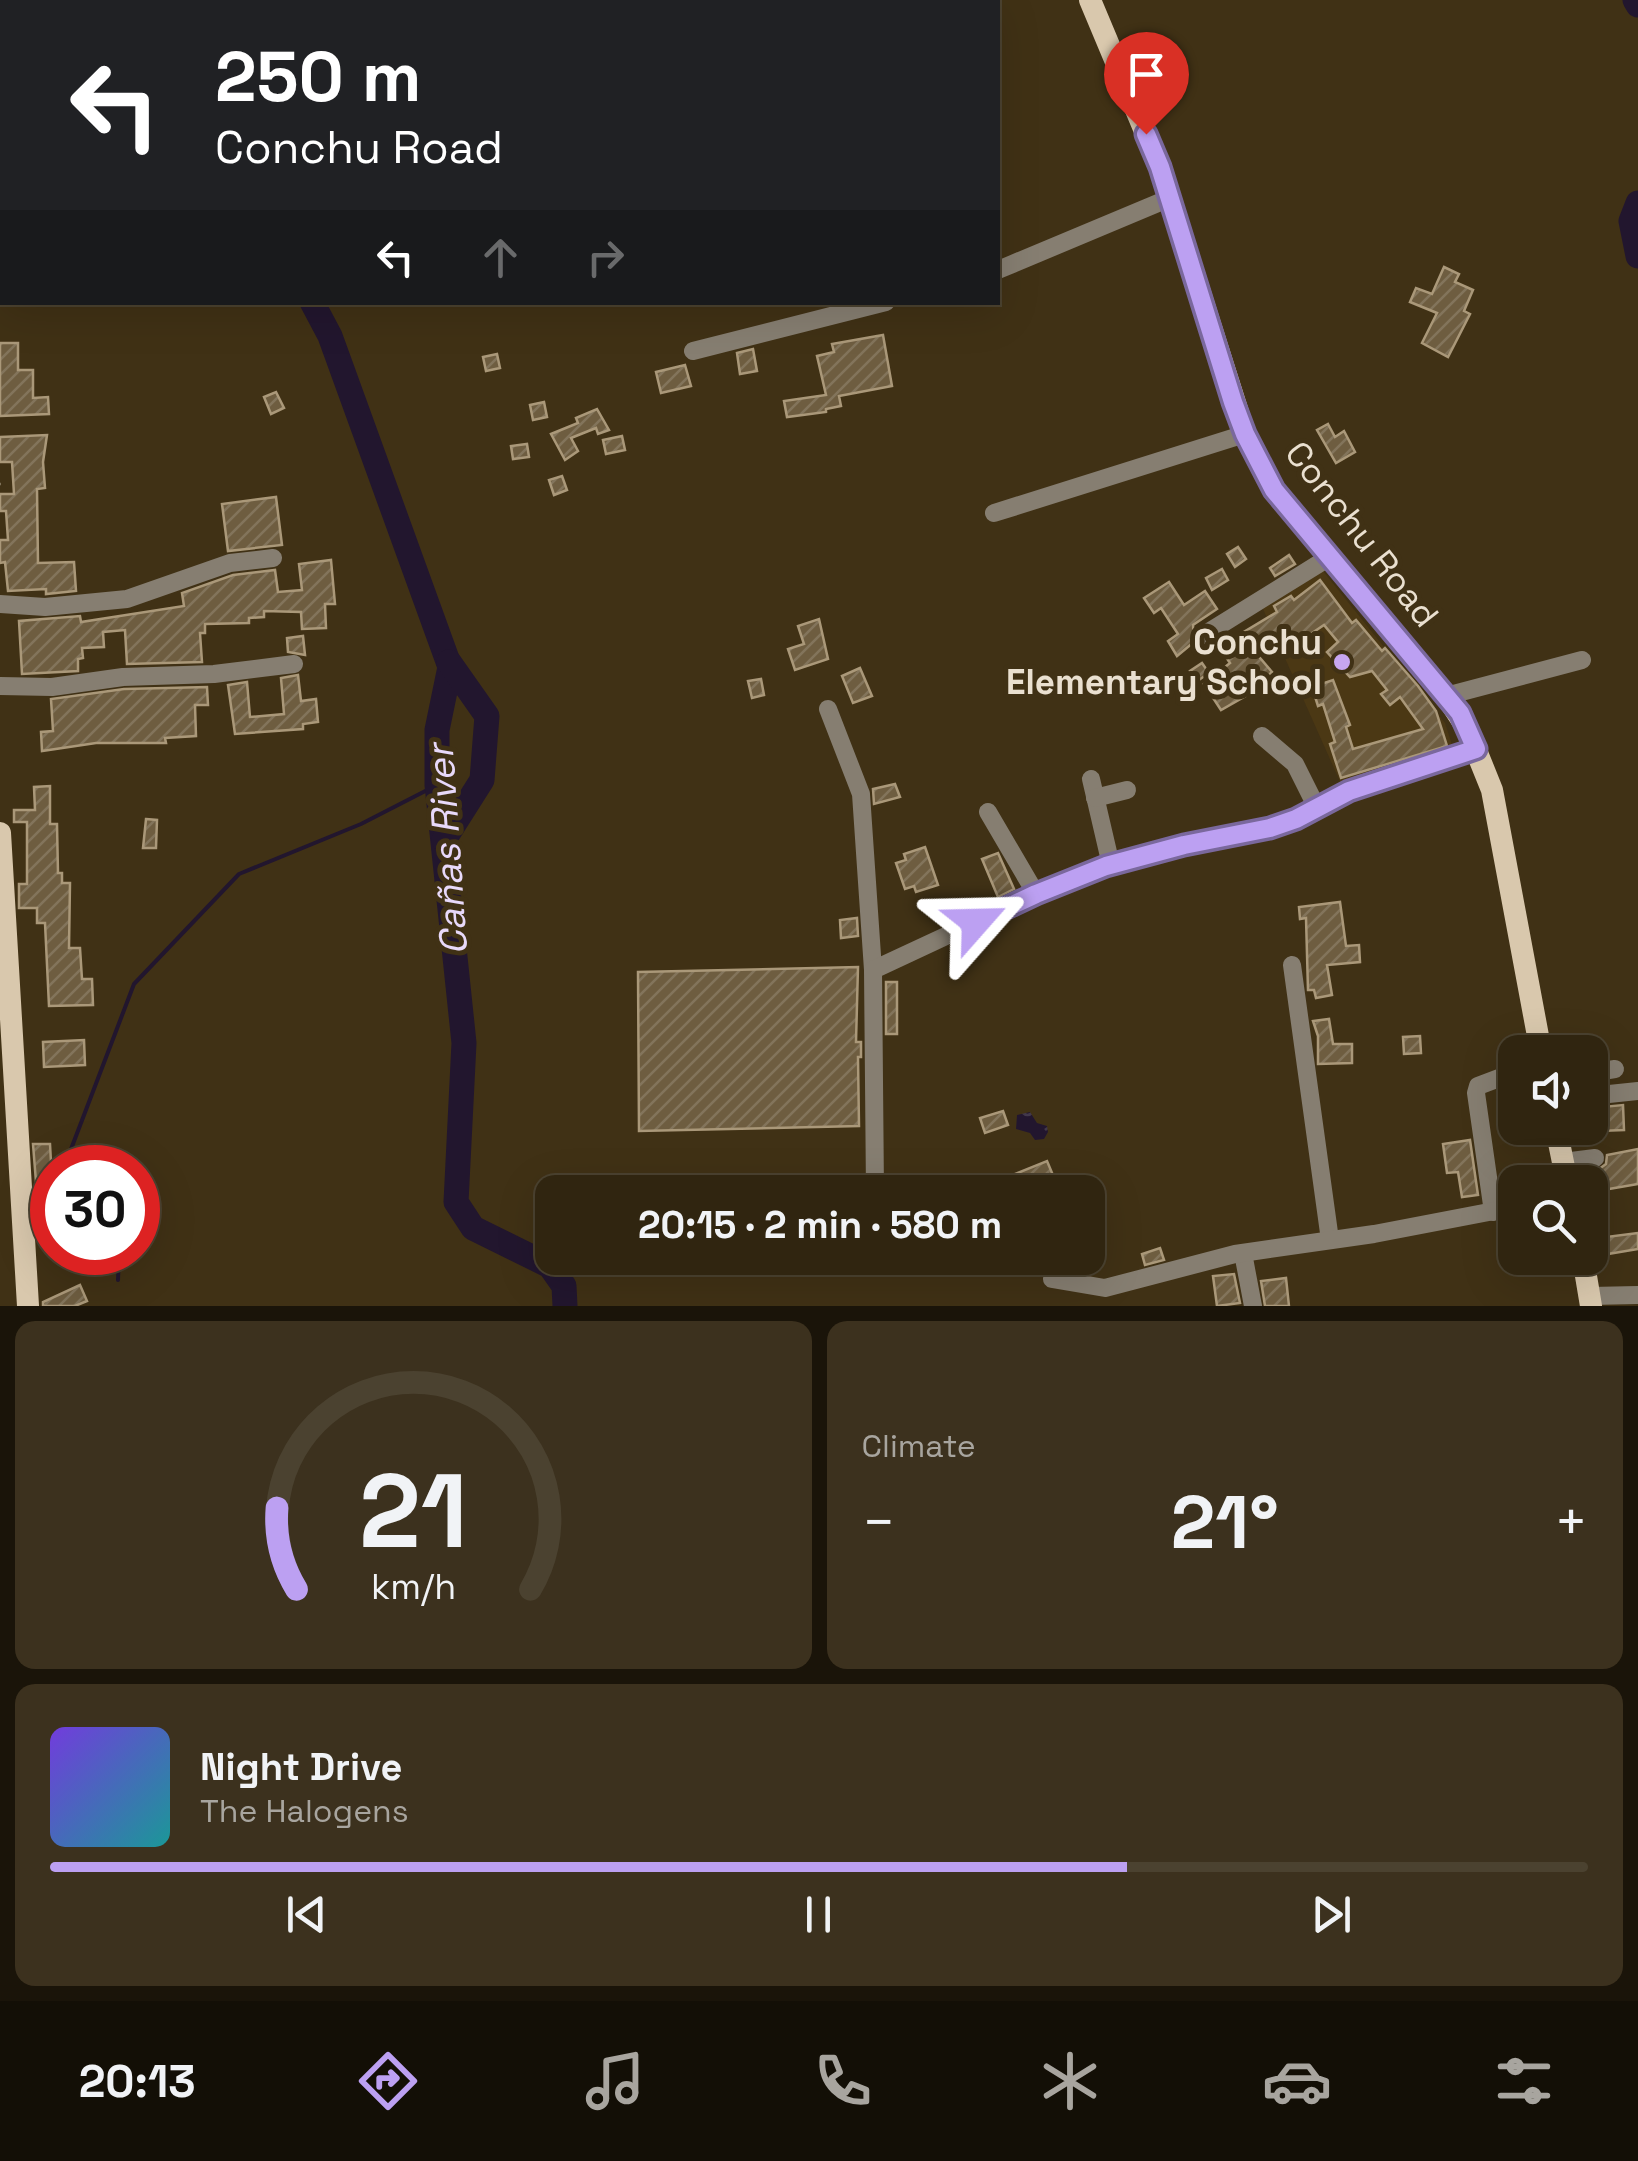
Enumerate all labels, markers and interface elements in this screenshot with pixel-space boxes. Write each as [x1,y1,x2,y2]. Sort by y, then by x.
text: 250 m [215,32,422,121]
pin [1104,32,1189,135]
icon: left [50,40,180,170]
icon: arrive [1119,47,1174,102]
text: Conchu Road [215,119,503,176]
icon: left [368,230,423,285]
icon: ahead [473,230,528,285]
icon: right [578,230,633,285]
street label: Conchu Road [1276,432,1448,636]
place label: Conchu Elementary School [1006,620,1322,704]
marker: Conchu Elementary School [1331,651,1353,673]
water label: Cañas River [415,739,478,957]
position arrow [924,870,1028,974]
map controls [1498,1035,1608,1275]
button: sound [1498,1035,1608,1145]
speed limit sign: 30 [30,1145,160,1275]
button: search [1498,1165,1608,1275]
text: 20:15 · 2 min · 580 m [638,1201,1002,1249]
text: Climate [862,1426,976,1466]
text: 21 [359,1445,468,1577]
text: 21° [1171,1474,1279,1570]
text: − [862,1487,896,1557]
text: + [1554,1487,1588,1557]
text: km/h [371,1564,456,1609]
text: Night Drive [200,1743,402,1791]
text: The Halogens [200,1791,409,1831]
icon: previous [279,1887,334,1942]
icon: pause [791,1887,846,1942]
icon: next [1304,1887,1359,1942]
icon: directions [353,2046,423,2116]
icon: music [580,2046,650,2116]
icon: phone [808,2046,878,2116]
icon: climate [1035,2046,1105,2116]
icon: car [1262,2046,1332,2116]
icon: filters [1489,2046,1559,2116]
text: 20:13 [79,2053,196,2110]

